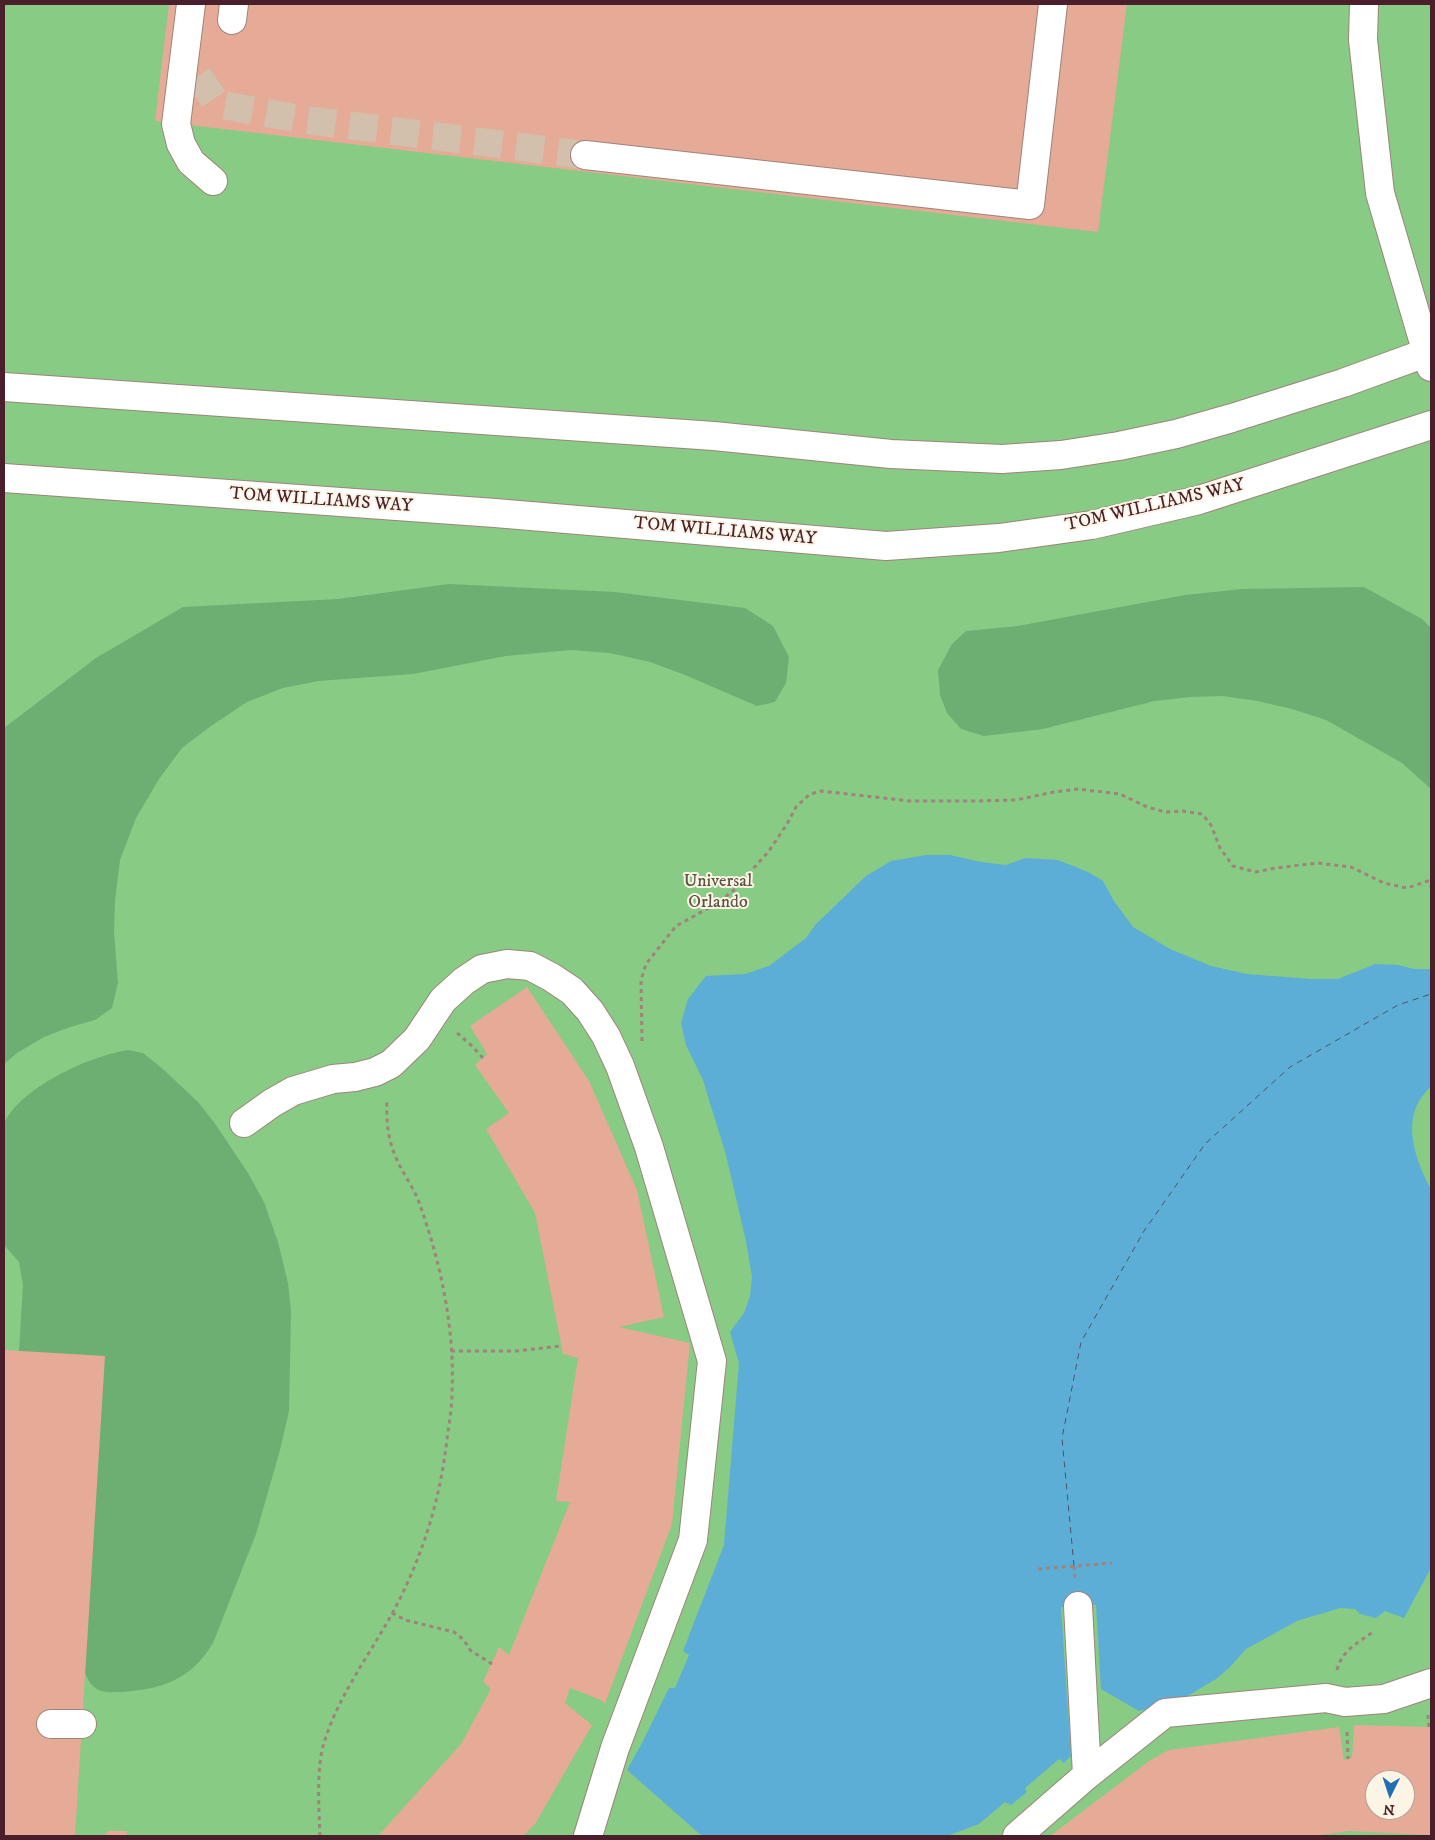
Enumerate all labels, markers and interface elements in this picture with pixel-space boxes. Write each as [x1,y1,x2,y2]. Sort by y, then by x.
street label: TOM WILLIAMS WAY [1063,475,1247,537]
street label: TOM WILLIAMS WAY [229,484,413,518]
street label: TOM WILLIAMS WAY [633,513,817,551]
park label: Universal Orlando [684,871,752,914]
north arrow [1365,1770,1415,1820]
text: N [1383,1800,1395,1818]

